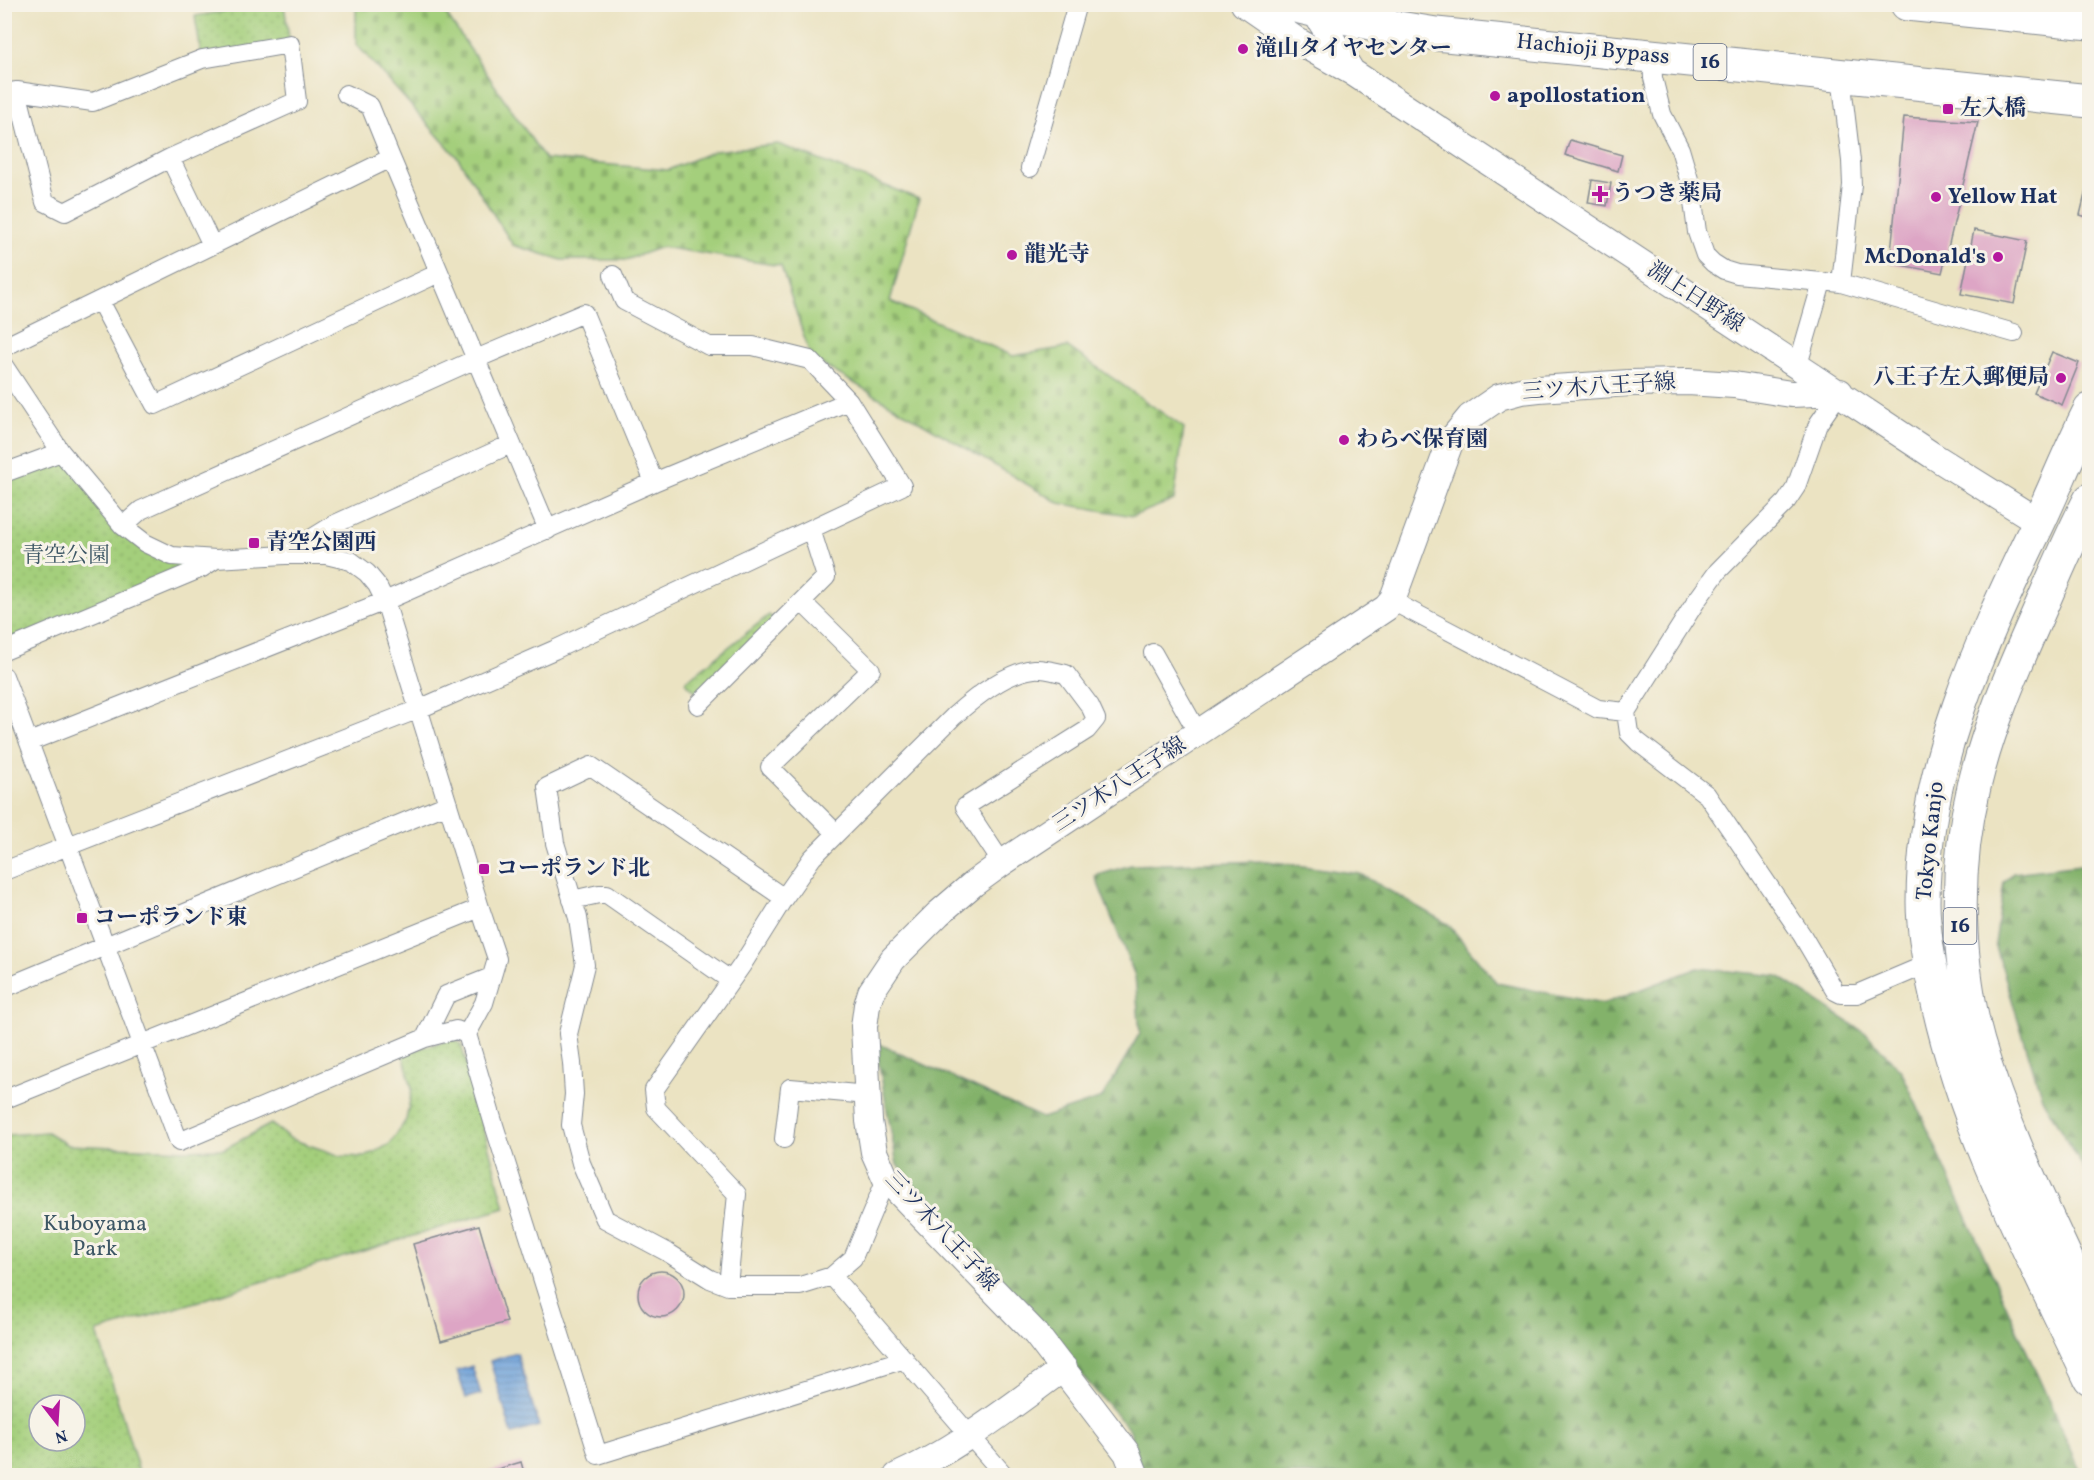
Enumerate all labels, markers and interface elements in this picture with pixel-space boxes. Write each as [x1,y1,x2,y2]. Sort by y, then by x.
street label: Hachioji Bypass [1515,27,1671,73]
place label: 滝山タイヤセンター [1255,34,1452,65]
marker: 滝山タイヤセンター [1236,42,1250,56]
road number: 16 [1694,44,1726,80]
place label: apollostation [1507,81,1646,112]
marker: apollostation [1488,89,1502,103]
place label: 左入橋 [1960,94,2026,125]
marker: 左入橋 [1941,102,1955,116]
place label: うつき薬局 [1612,179,1722,210]
place label: Yellow Hat [1948,182,2057,213]
marker: うつき薬局 [1593,187,1607,201]
marker: Yellow Hat [1929,190,1943,204]
place label: 龍光寺 [1024,240,1090,271]
place label: McDonald's [1865,242,1986,273]
marker: 龍光寺 [1005,248,1019,262]
marker: McDonald's [1991,250,2005,264]
street label: 淵上日野線 [1640,255,1750,341]
place label: 八王子左入郵便局 [1873,363,2049,394]
street label: 三ツ木八王子線 [1521,367,1677,409]
marker: 八王子左入郵便局 [2054,371,2068,385]
place label: わらべ保育園 [1356,425,1488,456]
marker: わらべ保育園 [1337,433,1351,447]
place label: 青空公園西 [266,528,376,559]
marker: 青空公園西 [247,536,261,550]
park label: 青空公園 [22,541,110,572]
street label: 三ツ木八王子線 [1047,730,1193,840]
street label: Tokyo Kanjo [1909,780,1953,902]
place label: コーポランド北 [496,854,650,885]
marker: コーポランド北 [477,862,491,876]
place label: コーポランド東 [94,903,248,934]
road number: 16 [1944,908,1976,944]
marker: コーポランド東 [75,911,89,925]
street label: 三ツ木八王子線 [877,1165,1005,1299]
park label: Kuboyama Park [43,1209,147,1265]
north arrow [27,1393,87,1453]
text: N [52,1423,70,1448]

